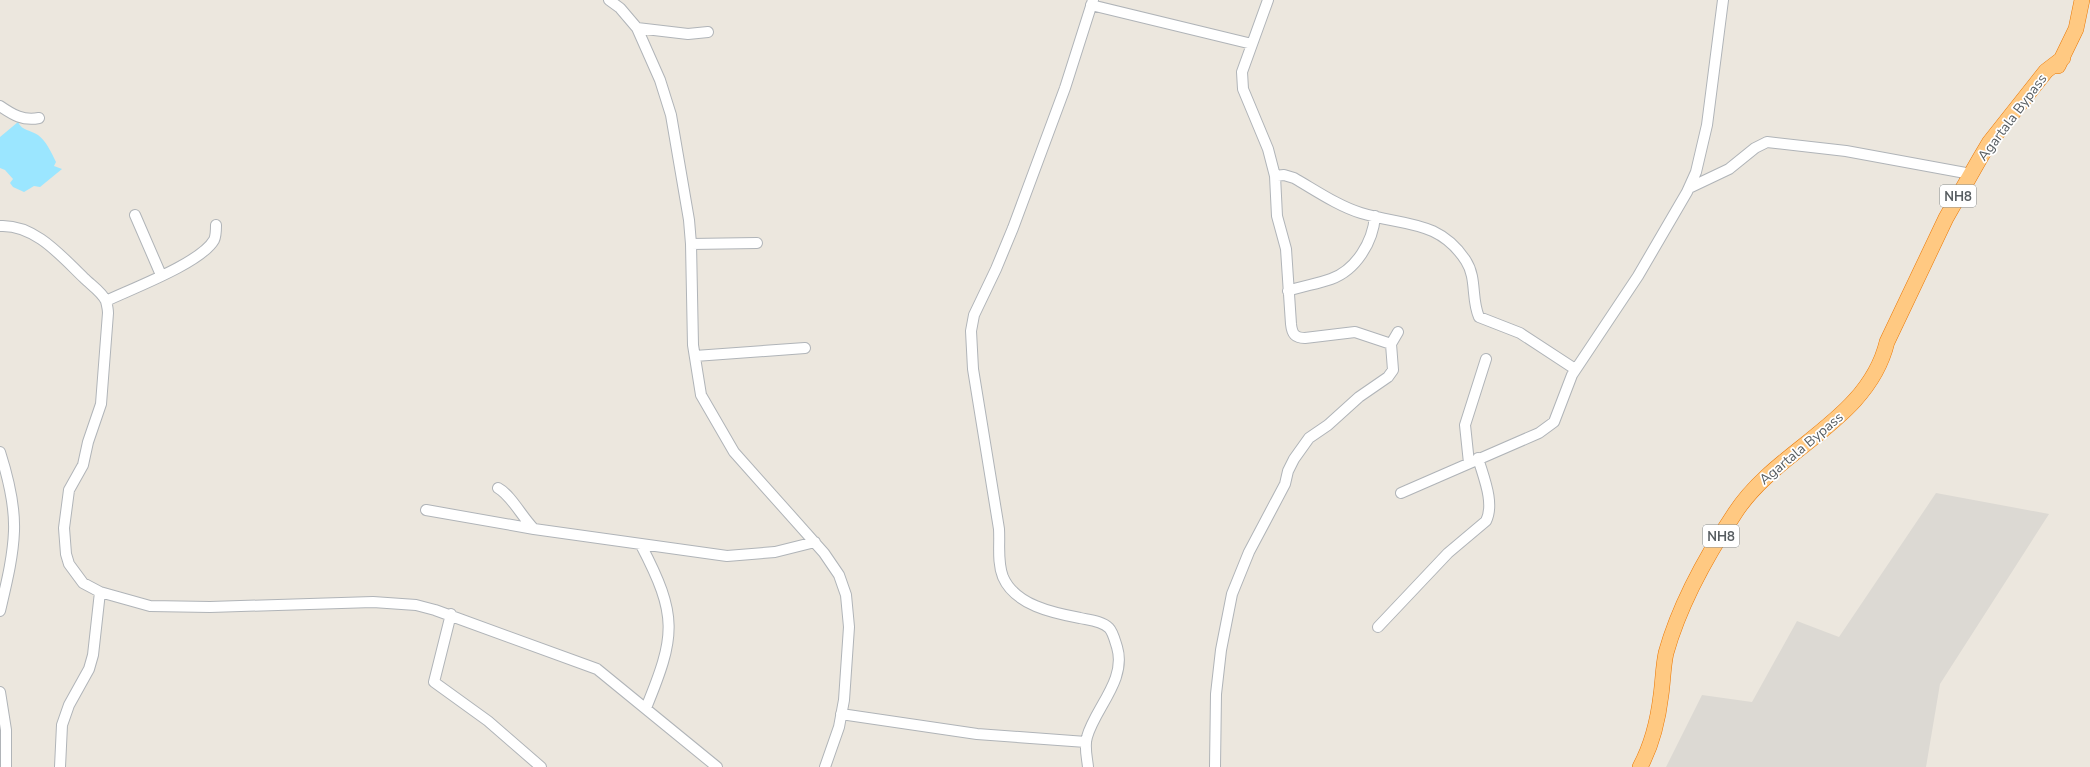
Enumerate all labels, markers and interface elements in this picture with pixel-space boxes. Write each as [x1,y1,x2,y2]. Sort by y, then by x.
street label: Agartala Bypass [1973,70,2052,165]
road number: NH8 [1940,185,1976,207]
street label: Agartala Bypass [1755,407,1848,489]
road number: NH8 [1703,525,1739,547]

